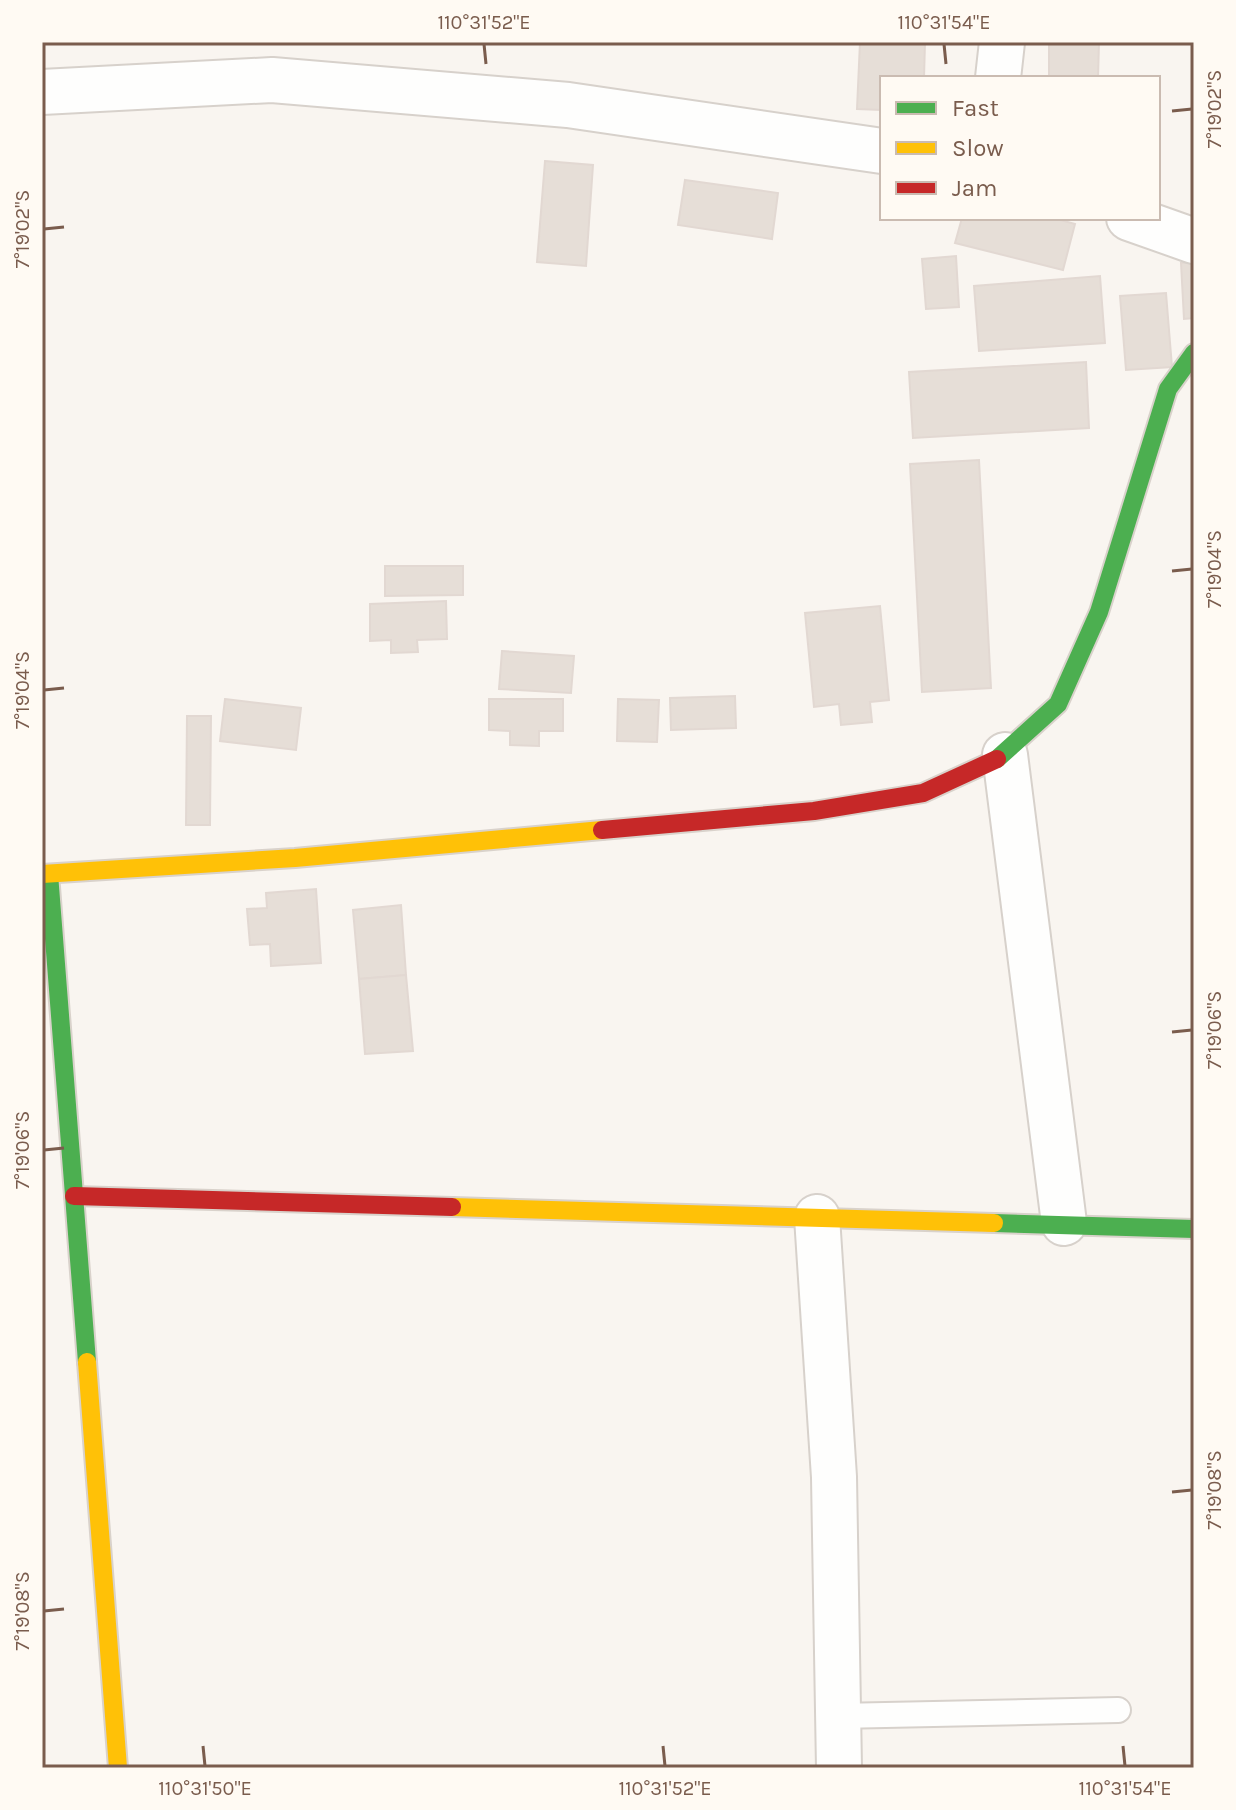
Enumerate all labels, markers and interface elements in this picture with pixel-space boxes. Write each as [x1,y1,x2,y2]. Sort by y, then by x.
text: 110°31'52"E [437,11,531,34]
text: 110°31'54"E [898,11,990,34]
text: 7°19'02"S [1203,70,1226,148]
legend [880,76,1160,220]
text: Fast [952,94,999,122]
text: Slow [952,134,1004,162]
text: Jam [952,174,997,202]
text: 7°19'02"S [11,190,34,268]
text: 7°19'04"S [1203,530,1226,608]
text: 7°19'04"S [11,651,34,729]
text: 7°19'06"S [1203,991,1226,1069]
text: 7°19'06"S [11,1111,34,1189]
text: 7°19'08"S [1203,1450,1226,1530]
text: 7°19'08"S [11,1571,34,1651]
text: 110°31'50"E [158,1777,252,1800]
text: 110°31'52"E [618,1777,712,1800]
text: 110°31'54"E [1079,1777,1171,1800]

